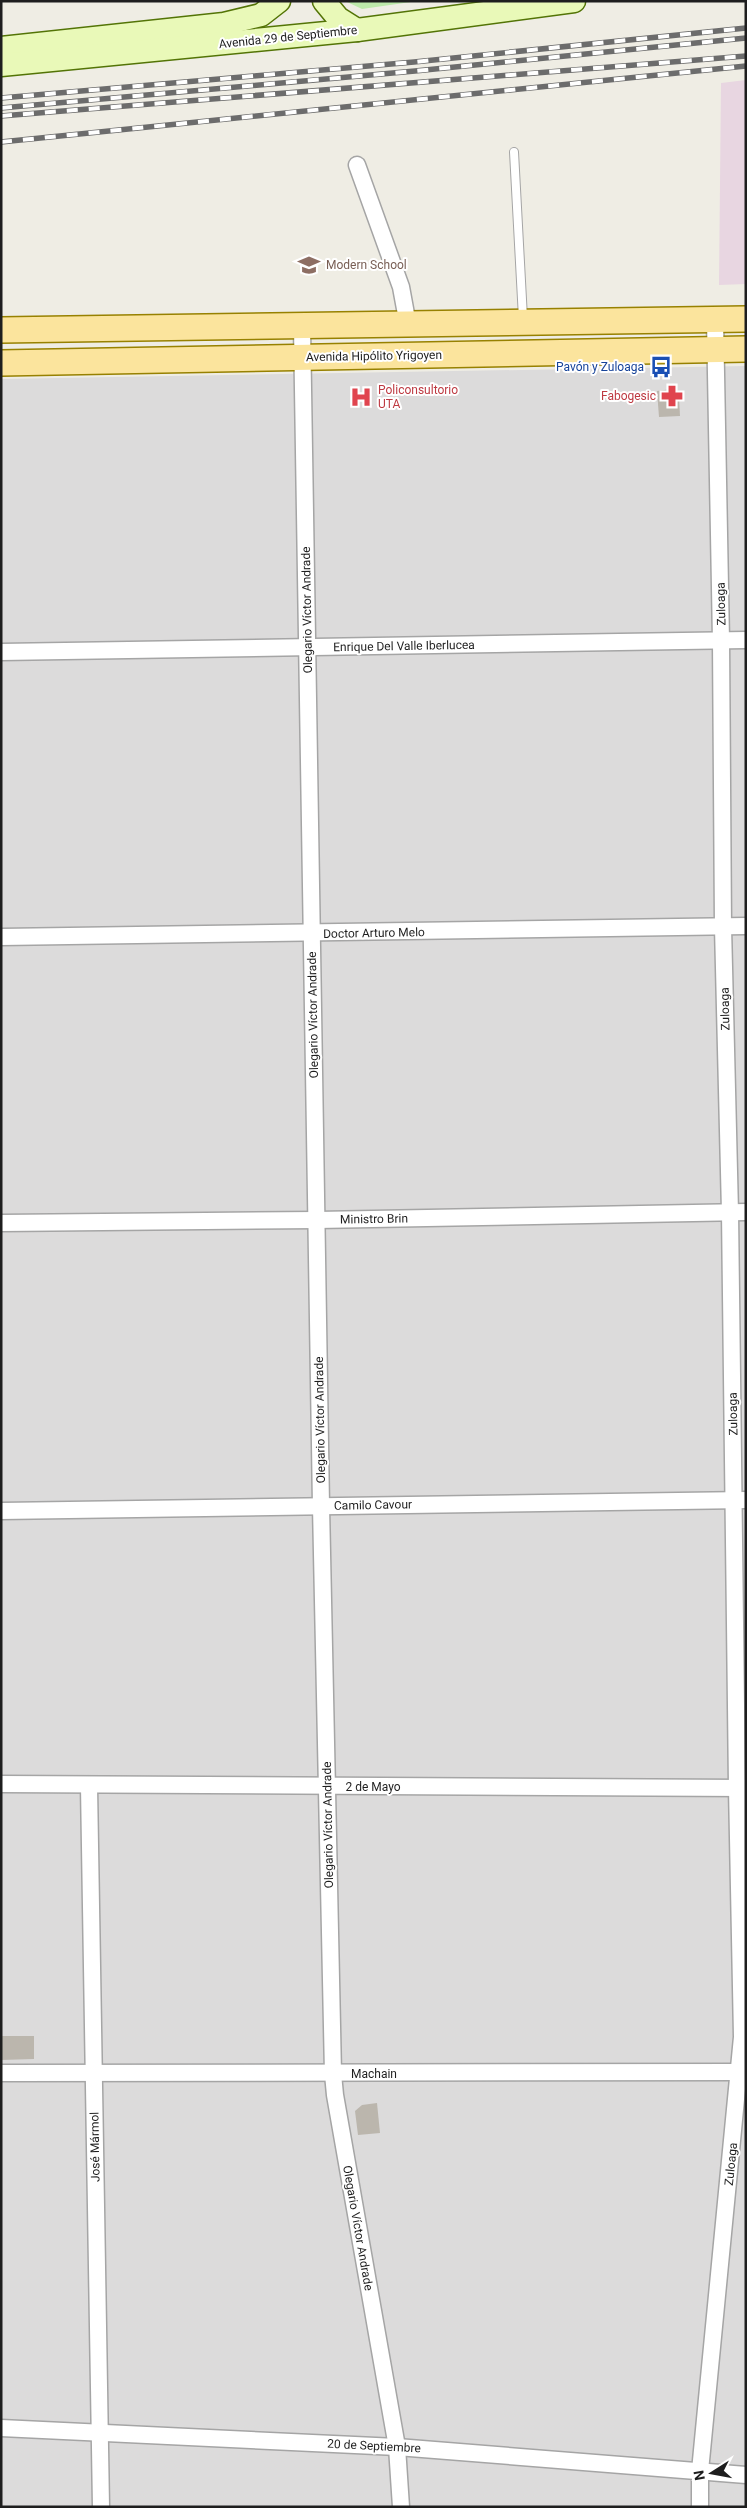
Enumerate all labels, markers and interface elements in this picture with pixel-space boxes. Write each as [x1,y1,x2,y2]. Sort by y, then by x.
street label: Avenida 29 de Septiembre [218,23,358,51]
school or university icon: Modern School [296,252,322,278]
place label: Modern School [326,258,407,272]
street label: Avenida Hipólito Yrigoyen [306,348,442,364]
bus stop icon: Pavón y Zuloaga [648,354,674,380]
place label: Pavón y Zuloaga [556,360,644,374]
place label: Policonsultorio UTA [378,383,458,411]
pharmacy icon: Fabogesic [659,383,685,409]
hospital icon: Policonsultorio UTA [348,384,374,410]
place label: Fabogesic [601,389,656,403]
street label: Olegario Víctor Andrade [299,546,315,674]
street label: Zuloaga [714,582,728,626]
street label: Enrique Del Valle Iberlucea [333,638,475,654]
street label: Doctor Arturo Melo [323,925,425,941]
street label: Olegario Víctor Andrade [305,951,321,1079]
street label: Zuloaga [718,987,732,1031]
street label: Ministro Brin [340,1211,408,1227]
street label: Olegario Víctor Andrade [312,1356,328,1484]
street label: Zuloaga [726,1392,740,1436]
street label: Camilo Cavour [334,1497,412,1513]
street label: Olegario Víctor Andrade [320,1761,336,1889]
street label: 2 de Mayo [345,1780,401,1794]
street label: Machain [351,2067,397,2081]
street label: José Mármol [87,2112,103,2182]
street label: Zuloaga [722,2142,740,2186]
street label: Olegario Víctor Andrade [340,2164,376,2292]
street label: 20 de Septiembre [327,2437,421,2455]
north arrow [687,2448,737,2498]
text: N [690,2469,708,2482]

